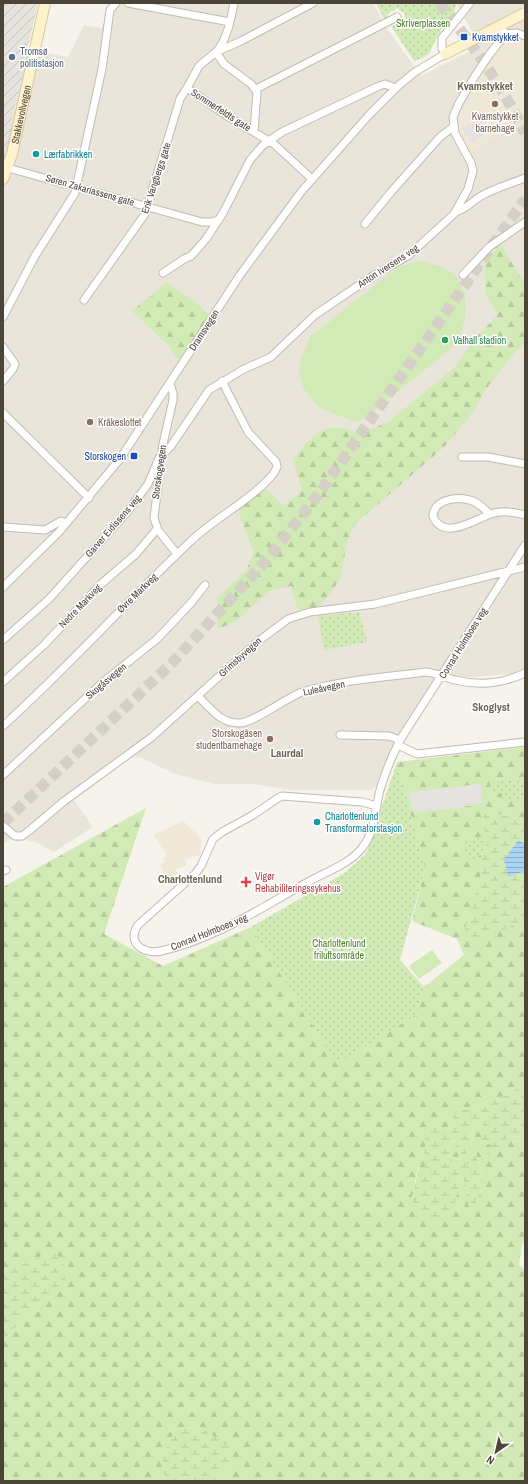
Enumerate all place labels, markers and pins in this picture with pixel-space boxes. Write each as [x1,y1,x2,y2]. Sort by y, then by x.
place label: Kvamstykket [472,31,519,44]
marker: Kvamstykket [459,32,469,42]
place label: Tromsø politistasjon [20,45,64,70]
marker: Tromsø politistasjon [7,52,17,62]
marker: Kvamstykket barnehage [490,99,500,109]
place label: Kvamstykket barnehage [472,110,519,135]
place label: Lærfabrikken [44,148,92,161]
marker: Lærfabrikken [31,149,41,159]
place label: Valhall stadion [453,334,506,347]
marker: Valhall stadion [440,335,450,345]
place label: Kråkeslottet [98,416,142,429]
marker: Kråkeslottet [85,417,95,427]
place label: Storskogen [85,450,126,463]
marker: Storskogen [129,451,139,461]
place label: Storskogåsen studentbarnehage [196,727,262,752]
marker: Storskogåsen studentbarnehage [265,734,275,744]
place label: Charlottenlund Transformatorstasjon [325,810,402,835]
marker: Charlottenlund Transformatorstasjon [312,817,322,827]
place label: Vigør Rehabiliteringssykehus [255,870,341,895]
marker: Vigør Rehabiliteringssykehus [240,876,252,888]

